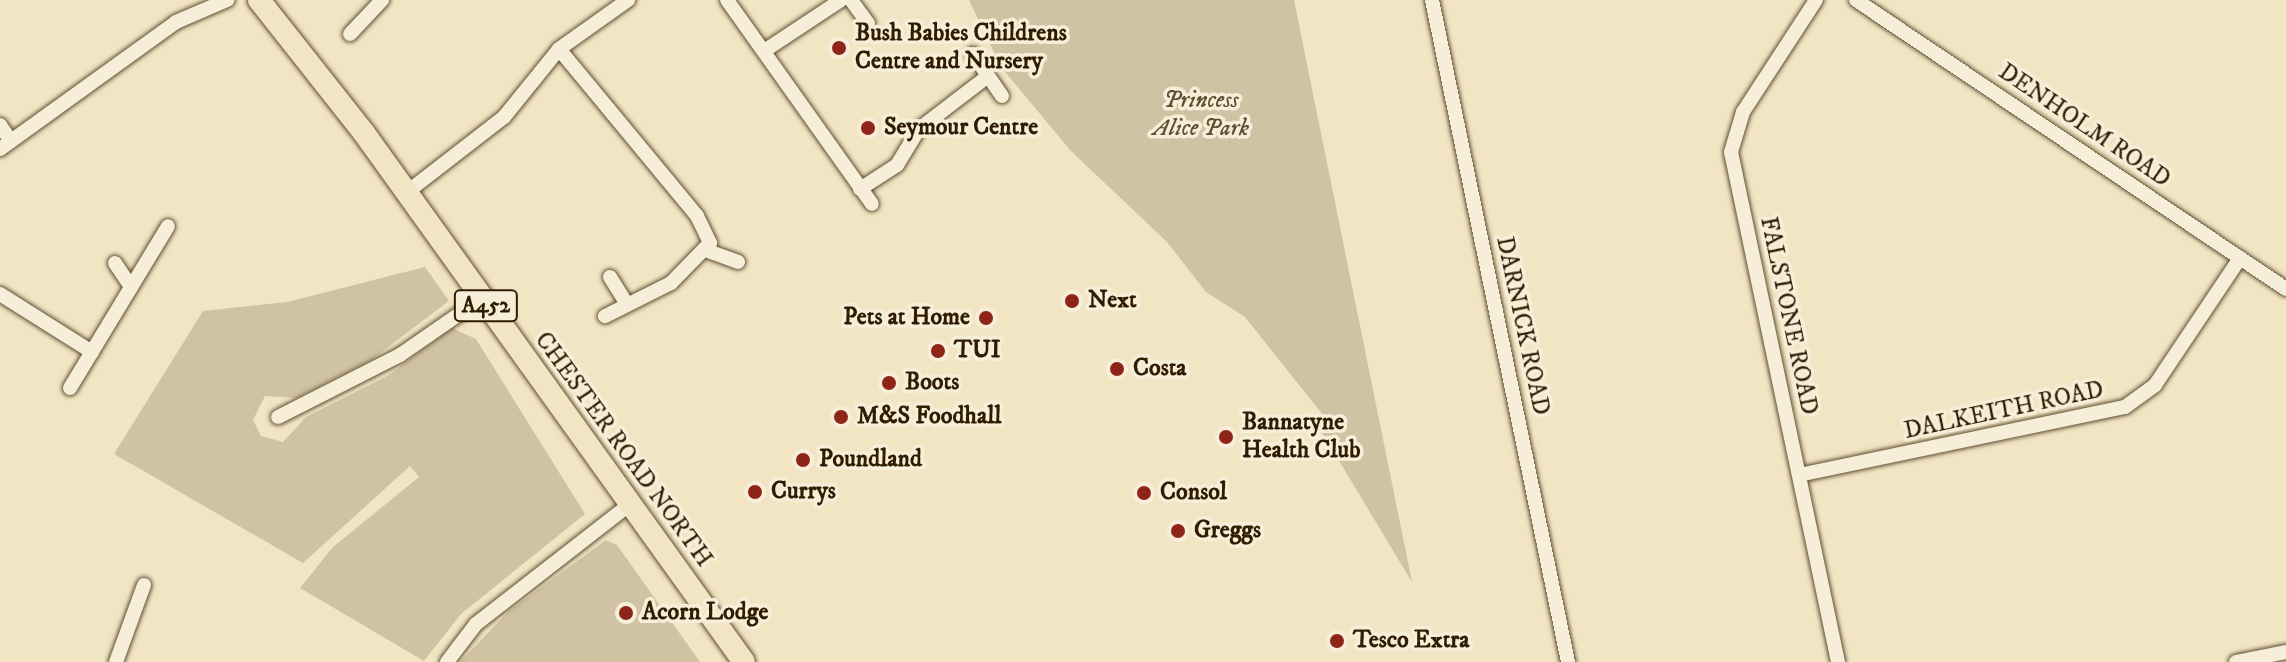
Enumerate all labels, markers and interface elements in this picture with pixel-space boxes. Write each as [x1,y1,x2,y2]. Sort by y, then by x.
place label: Bush Babies Childrens Centre and Nursery [855,20,1067,76]
marker: Bush Babies Childrens Centre and Nursery [830,39,848,57]
street label: DENHOLM ROAD [1993,58,2175,194]
park label: Princess Alice Park [1153,87,1249,143]
place label: Seymour Centre [884,114,1038,142]
marker: Seymour Centre [859,119,877,137]
street label: FALSTONE ROAD [1753,214,1823,418]
street label: DARNICK ROAD [1489,234,1555,418]
place label: Next [1088,287,1137,315]
road number: A452 [452,288,520,324]
marker: Next [1063,292,1081,310]
place label: Pets at Home [843,304,970,332]
marker: Pets at Home [977,309,995,327]
street label: CHESTER ROAD NORTH [528,327,718,573]
place label: TUI [954,337,1001,365]
marker: TUI [929,342,947,360]
place label: Costa [1133,355,1187,383]
marker: Costa [1108,360,1126,378]
place label: Boots [905,369,959,397]
marker: Boots [880,374,898,392]
street label: DALKEITH ROAD [1902,376,2106,446]
place label: M&S Foodhall [857,403,1002,431]
marker: M&S Foodhall [832,408,850,426]
place label: Bannatyne Health Club [1242,409,1360,465]
marker: Bannatyne Health Club [1217,428,1235,446]
place label: Poundland [819,446,922,474]
marker: Poundland [794,451,812,469]
place label: Currys [771,478,836,506]
place label: Consol [1160,479,1227,507]
marker: Currys [746,483,764,501]
marker: Consol [1135,484,1153,502]
place label: Greggs [1194,517,1261,545]
marker: Greggs [1169,522,1187,540]
place label: Acorn Lodge [642,599,768,627]
marker: Acorn Lodge [617,604,635,622]
place label: Tesco Extra [1353,627,1469,655]
marker: Tesco Extra [1328,632,1346,650]

